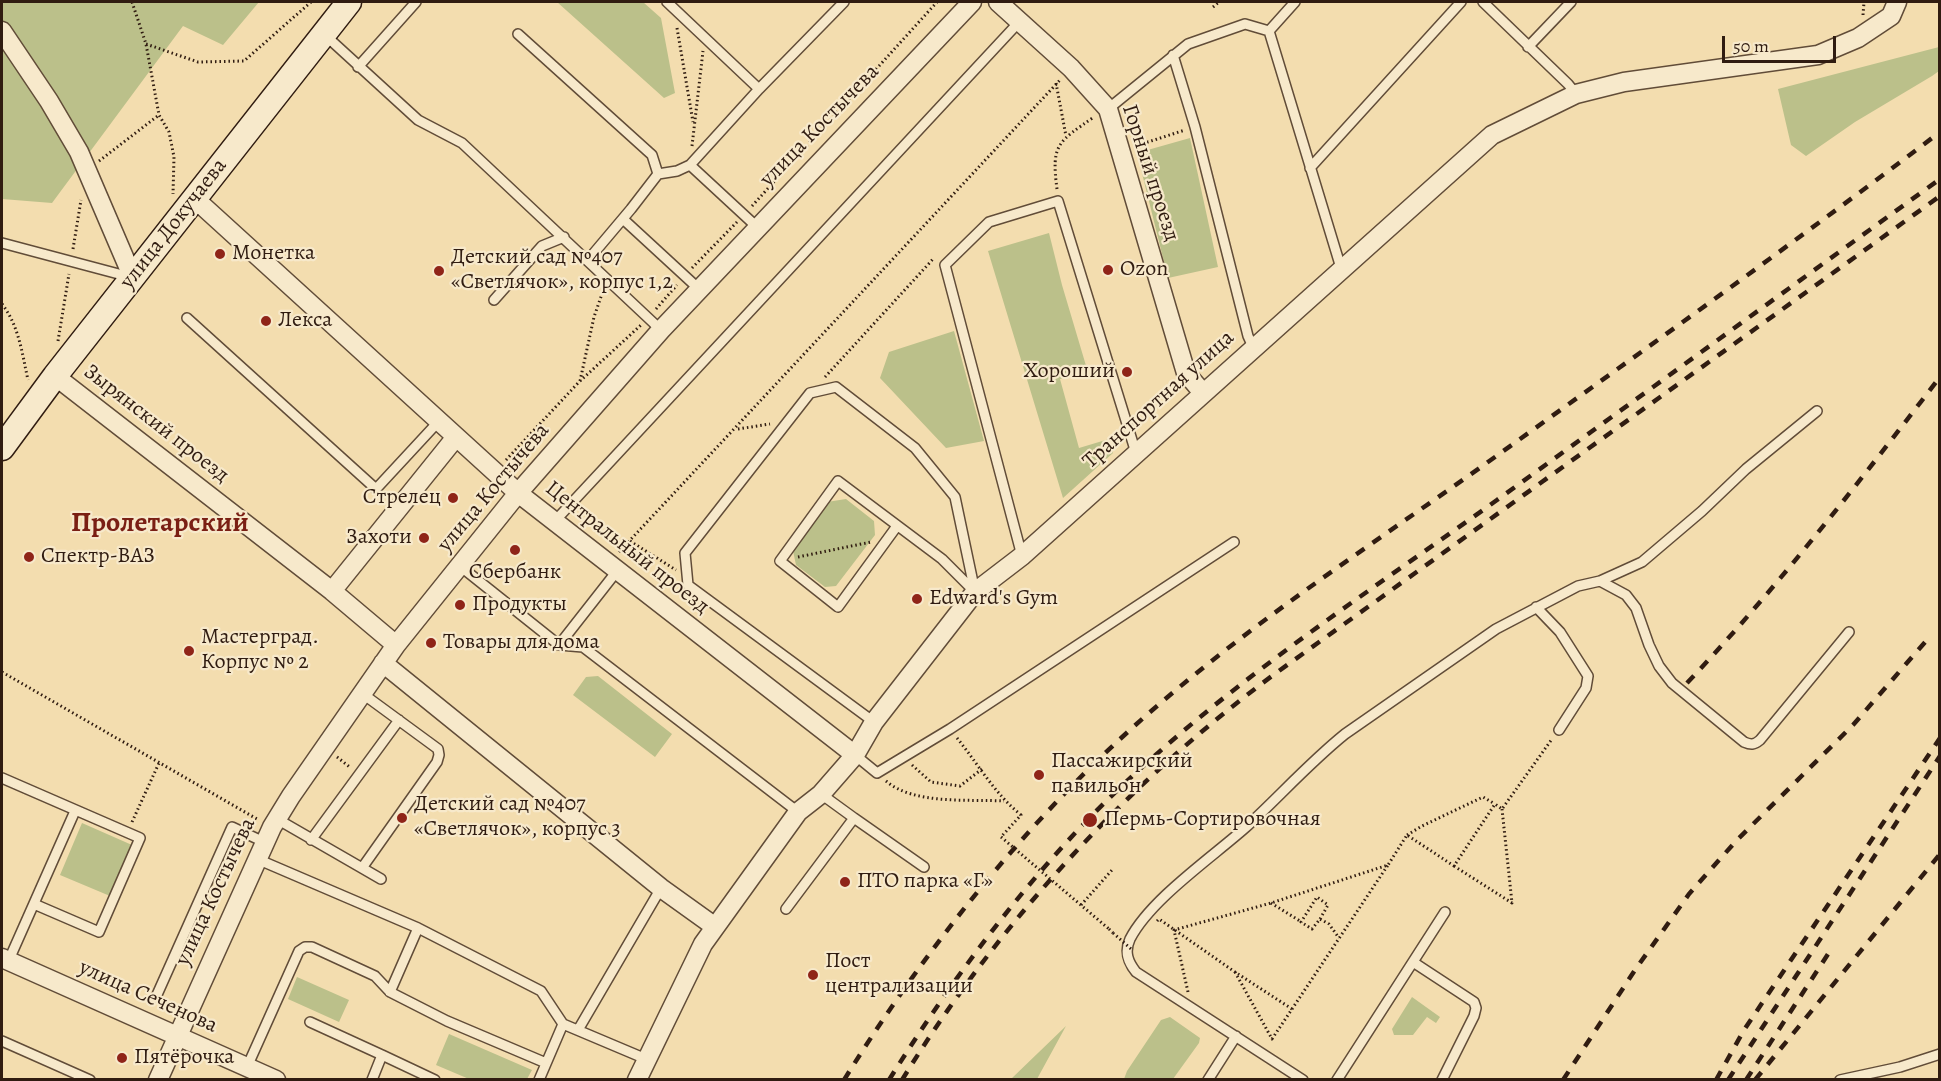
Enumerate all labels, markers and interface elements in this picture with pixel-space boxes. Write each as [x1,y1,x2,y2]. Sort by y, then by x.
scale bar [1725,24,1839,62]
text: 50 m [1733,34,1769,58]
street label: улица Костычева [755,59,885,193]
street label: Горный проезд [1115,101,1185,245]
street label: улица Докучаева [115,153,233,295]
place label: Монетка [232,241,315,267]
place label: Детский сад №407 «Светлячок», корпус 1,2 [451,245,673,296]
marker: Монетка [213,247,227,261]
place label: Ozon [1120,257,1168,283]
marker: Ozon [1101,263,1115,277]
marker: Детский сад №407 «Светлячок», корпус 1,2 [432,264,446,278]
place label: Лекса [278,308,332,334]
marker: Лекса [259,314,273,328]
street label: Транспортная улица [1078,325,1240,475]
street label: Зырянский проезд [78,359,234,489]
place label: Хороший [1024,359,1115,385]
marker: Хороший [1120,365,1134,379]
street label: улица Костычева [432,418,556,558]
street label: Центральный проезд [540,476,714,620]
place label: Стрелец [363,485,441,511]
marker: Стрелец [446,491,460,505]
district label: Пролетарский [71,507,249,541]
place label: Захоти [346,525,412,551]
marker: Захоти [417,531,431,545]
marker: Сбербанк [508,543,522,557]
place label: Спектр-ВАЗ [41,544,155,570]
marker: Спектр-ВАЗ [22,550,36,564]
place label: Сбербанк [469,560,561,586]
place label: Edward's Gym [929,586,1058,612]
place label: Продукты [472,592,567,618]
marker: Edward's Gym [910,592,924,606]
marker: Продукты [453,598,467,612]
place label: Мастерград. Корпус № 2 [201,625,319,676]
place label: Товары для дома [443,630,600,656]
marker: Товары для дома [424,636,438,650]
marker: Мастерград. Корпус № 2 [182,644,196,658]
place label: Пассажирский павильон [1051,749,1193,800]
marker: Пассажирский павильон [1032,768,1046,782]
place label: Детский сад №407 «Светлячок», корпус 3 [414,792,621,843]
place label: Пермь-Сортировочная [1104,807,1321,833]
marker: Детский сад №407 «Светлячок», корпус 3 [395,811,409,825]
marker: Пермь-Сортировочная [1081,811,1099,829]
street label: улица Костычева [170,814,262,970]
place label: ПТО парка «Г» [857,869,993,895]
marker: ПТО парка «Г» [838,875,852,889]
place label: Пост централизации [825,949,973,1000]
street label: улица Сеченова [75,955,221,1039]
marker: Пост централизации [806,968,820,982]
place label: Пятёрочка [134,1045,234,1071]
marker: Пятёрочка [115,1051,129,1065]

